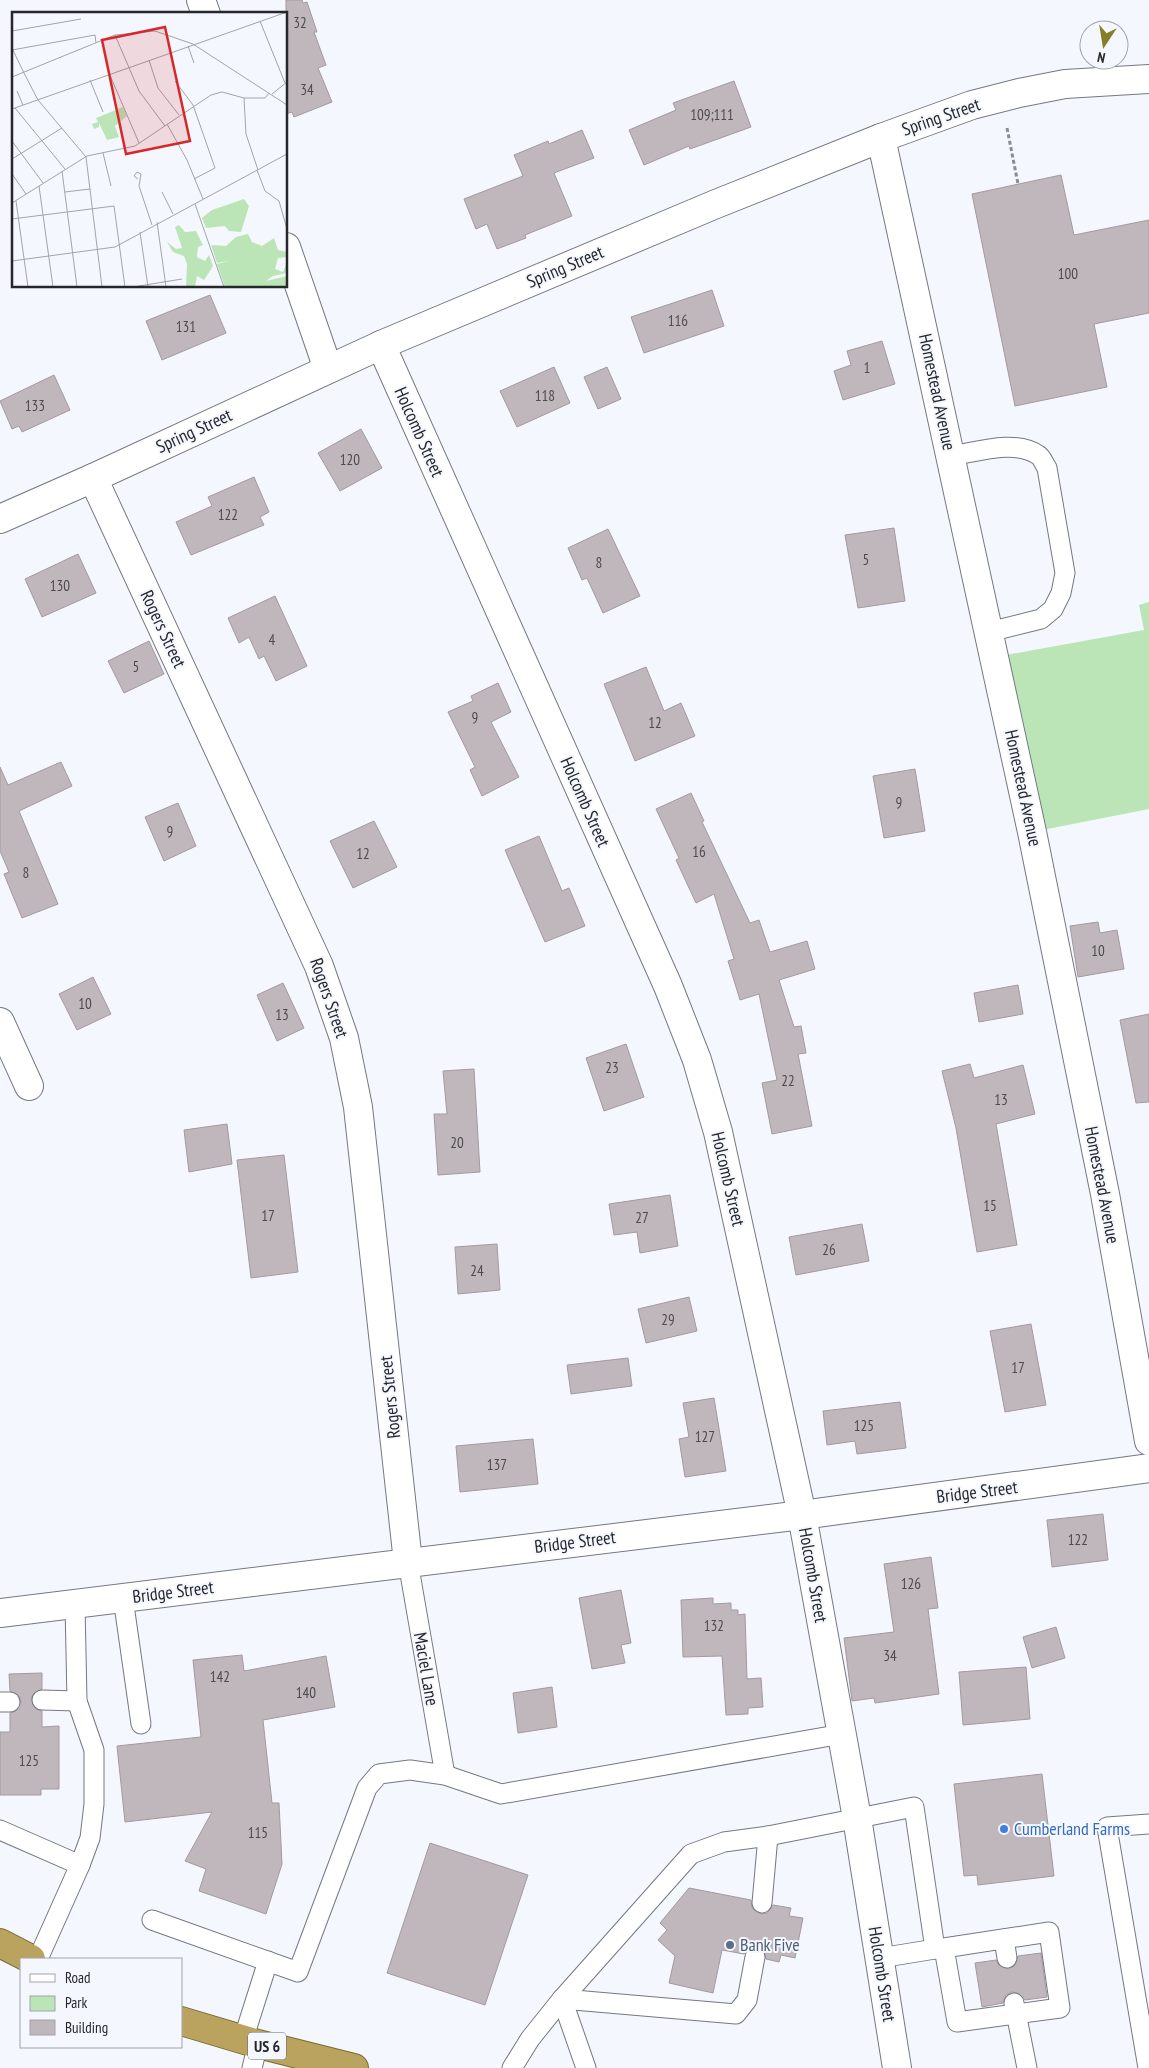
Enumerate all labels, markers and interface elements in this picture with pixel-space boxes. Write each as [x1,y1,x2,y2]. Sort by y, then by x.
inset map [12,12,288,288]
house number: 32 [293,13,307,32]
north arrow [1079,20,1129,70]
text: N [1096,48,1107,67]
house number: 34 [300,80,314,99]
street label: Spring Street [899,92,983,141]
house number: 109;111 [690,105,734,124]
street label: Spring Street [523,240,607,293]
house number: 100 [1058,264,1078,283]
house number: 116 [668,311,688,330]
house number: 131 [176,317,196,336]
street label: Homestead Avenue [914,331,961,452]
house number: 1 [864,358,870,377]
street label: Holcomb Street [389,383,450,480]
house number: 118 [535,386,555,405]
house number: 133 [25,396,45,415]
street label: Spring Street [152,403,235,458]
house number: 120 [340,450,360,469]
house number: 122 [218,505,238,524]
house number: 5 [863,550,869,569]
house number: 8 [596,553,602,572]
house number: 130 [50,576,70,595]
street label: Rogers Street [135,586,191,671]
house number: 4 [269,630,276,649]
house number: 5 [133,657,139,676]
house number: 9 [472,708,478,727]
house number: 12 [648,713,662,732]
street label: Homestead Avenue [1000,727,1047,848]
street label: Holcomb Street [555,753,616,850]
house number: 9 [896,793,902,812]
house number: 9 [167,822,173,841]
house number: 16 [692,842,706,861]
house number: 12 [356,844,370,863]
house number: 8 [23,863,29,882]
house number: 10 [1091,941,1105,960]
street label: Rogers Street [305,955,354,1041]
house number: 10 [78,994,92,1013]
house number: 13 [275,1005,289,1024]
house number: 23 [605,1058,619,1077]
house number: 22 [781,1071,795,1090]
house number: 13 [994,1090,1008,1109]
street label: Homestead Avenue [1080,1124,1125,1245]
street label: Holcomb Street [706,1129,751,1228]
house number: 20 [450,1133,464,1152]
house number: 15 [983,1196,997,1215]
house number: 17 [261,1206,275,1225]
house number: 27 [635,1208,649,1227]
house number: 26 [822,1240,836,1259]
house number: 24 [470,1261,484,1280]
house number: 29 [661,1310,675,1329]
street label: Rogers Street [374,1355,405,1440]
house number: 17 [1011,1358,1025,1377]
house number: 125 [854,1416,874,1435]
house number: 127 [695,1427,715,1446]
house number: 137 [487,1455,507,1474]
street label: Bridge Street [935,1475,1019,1508]
street label: Bridge Street [533,1525,617,1558]
street label: Holcomb Street [794,1526,833,1624]
house number: 122 [1068,1530,1088,1549]
house number: 126 [901,1574,921,1593]
street label: Bridge Street [131,1575,215,1608]
house number: 132 [704,1616,724,1635]
street label: Maciel Lane [409,1630,444,1707]
house number: 34 [883,1646,897,1665]
house number: 142 [210,1667,230,1686]
house number: 140 [296,1683,316,1702]
house number: 125 [19,1751,39,1770]
place label: Cumberland Farms [1014,1817,1130,1840]
house number: 115 [248,1823,268,1842]
marker: Cumberland Farms [998,1823,1010,1835]
street label: Holcomb Street [864,1925,901,2023]
place label: Bank Five [740,1933,800,1956]
marker: Bank Five [724,1939,736,1951]
legend [20,1958,182,2048]
text: Road [65,1968,91,1987]
text: Park [65,1993,87,2012]
text: Building [65,2018,108,2037]
road number: US 6 [248,2032,286,2060]

